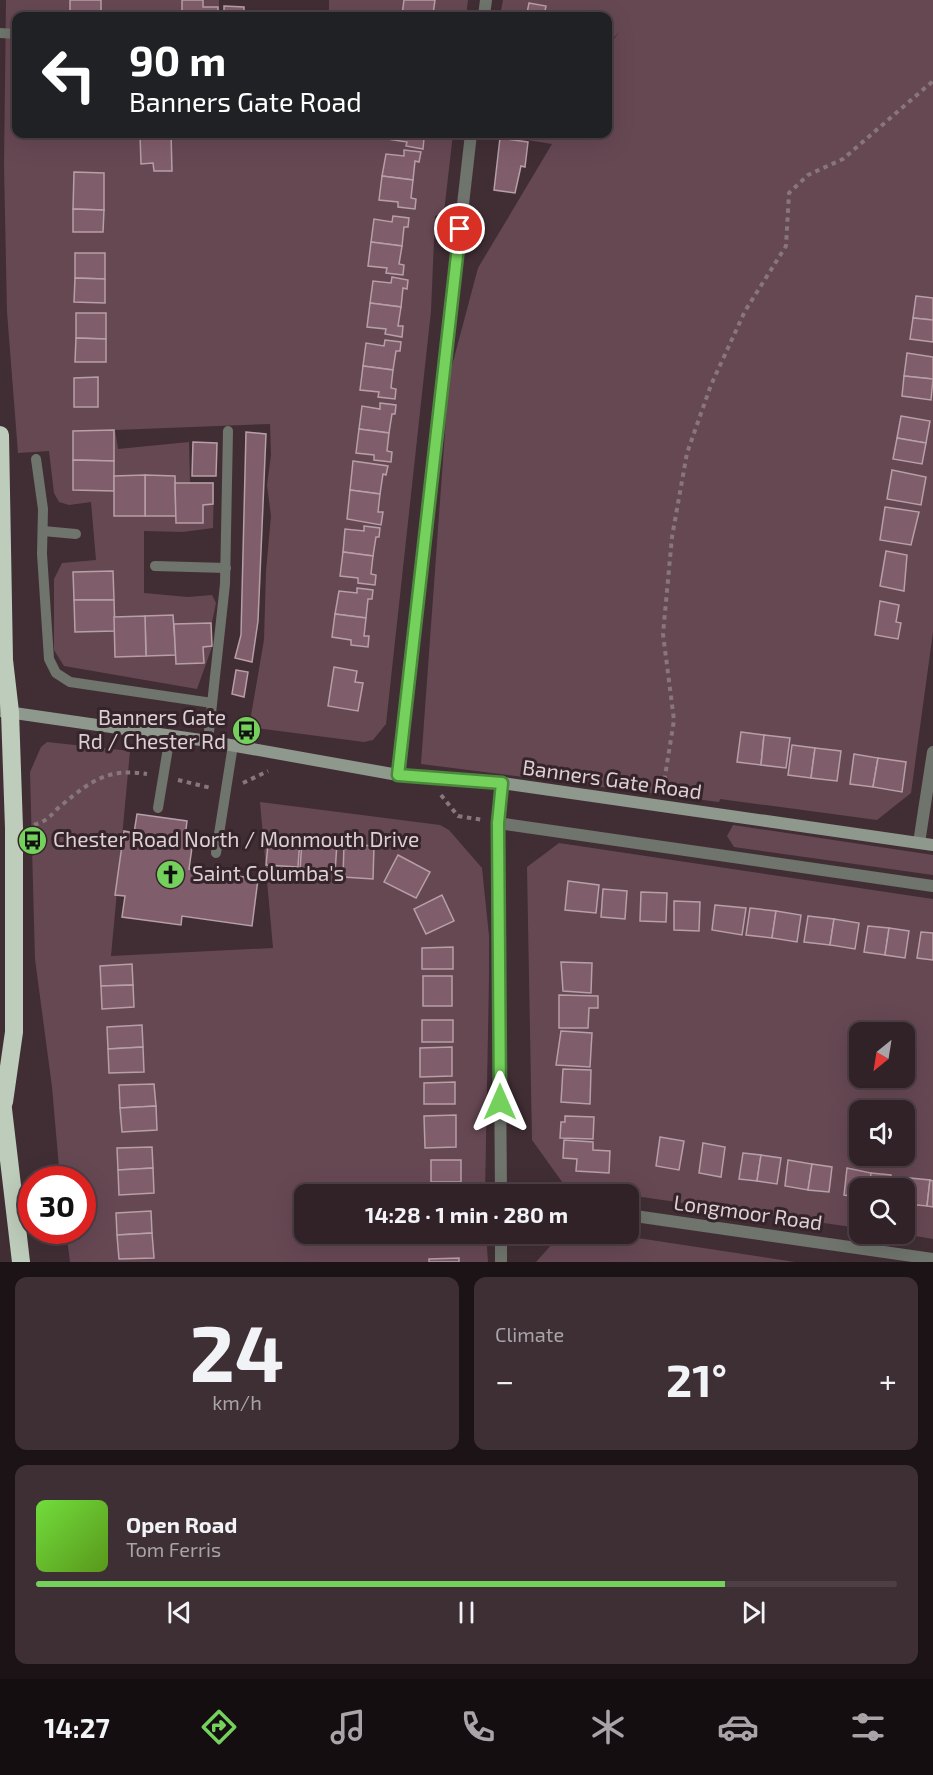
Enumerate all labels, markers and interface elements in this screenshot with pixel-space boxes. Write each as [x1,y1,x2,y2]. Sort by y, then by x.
text: 90 m [129,34,226,84]
icon: left [30,36,108,114]
text: Banners Gate Road [129,85,362,117]
pin [434,203,485,254]
icon: arrive [443,212,476,245]
place label: Banners Gate Rd / Chester Rd [78,704,226,753]
bus stop icon: Banners Gate Rd / Chester Rd [231,714,263,746]
street label: Banners Gate Road [521,754,704,803]
bus stop icon: Chester Road North / Monmouth Drive [16,824,48,856]
place label: Chester Road North / Monmouth Drive [53,826,419,851]
church icon: Saint Columba's [155,858,187,890]
place label: Saint Columba's [192,860,344,885]
north arrow [849,1022,915,1088]
map controls [849,1022,915,1244]
position arrow [468,1070,532,1134]
button: sound [849,1100,915,1166]
speed limit sign: 30 [18,1166,96,1244]
button: search [849,1178,915,1244]
street label: Longmoor Road [672,1189,824,1234]
text: 14:28 · 1 min · 280 m [365,1201,568,1227]
text: 24 [189,1304,285,1398]
text: Climate [495,1322,564,1346]
text: 21° [666,1352,727,1406]
text: − [495,1360,514,1400]
text: + [879,1360,897,1400]
text: km/h [212,1390,262,1414]
text: Open Road [126,1511,238,1537]
text: Tom Ferris [126,1537,221,1561]
icon: previous [163,1596,196,1629]
icon: pause [450,1596,483,1629]
icon: next [737,1596,770,1629]
icon: directions [198,1706,240,1748]
icon: music [327,1706,369,1748]
icon: phone [457,1706,499,1748]
icon: climate [587,1706,629,1748]
icon: car [717,1706,759,1748]
icon: filters [847,1706,889,1748]
text: 14:27 [44,1711,110,1743]

